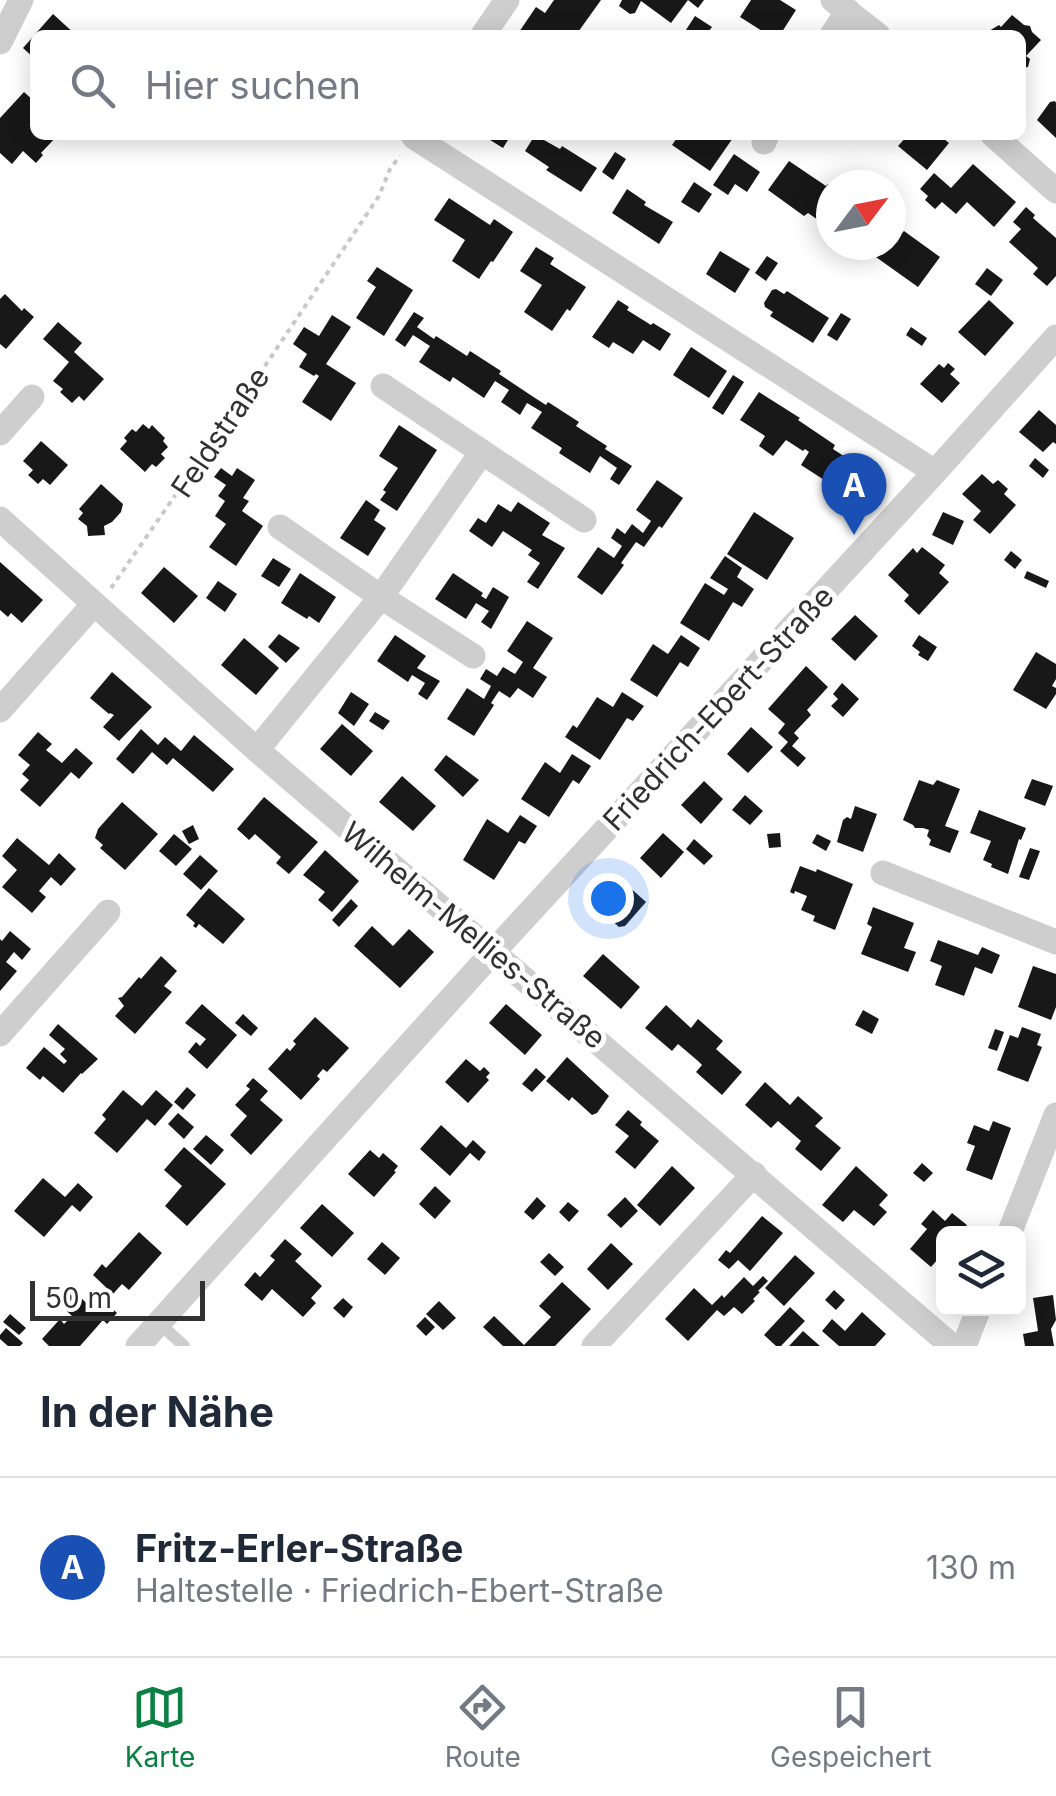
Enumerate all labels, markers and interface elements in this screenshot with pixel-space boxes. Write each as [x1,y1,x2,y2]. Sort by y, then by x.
search box [30,30,1026,140]
icon: search [65,58,120,113]
text: Hier suchen [145,62,361,108]
north arrow [816,170,906,260]
street label: Feldstraße [163,360,277,504]
pin: A [822,452,886,535]
street label: Friedrich-Ebert-Straße [595,578,841,838]
street label: Wilhelm-Mellies-Straße [335,814,613,1056]
your location [583,873,634,924]
map controls [936,1226,1026,1316]
button: layers [936,1226,1026,1316]
scale bar [30,1276,205,1320]
text: 50 m [45,1281,112,1315]
text: In der Nähe [40,1386,274,1437]
text: Fritz-Erler-Straße [135,1525,463,1571]
text: A [61,1548,84,1587]
text: 130 m [926,1548,1016,1587]
text: Haltestelle · Friedrich-Ebert-Straße [135,1571,664,1610]
tab: Karte [125,1680,195,1774]
tab: Route [445,1680,521,1774]
tab: Gespeichert [770,1680,931,1774]

